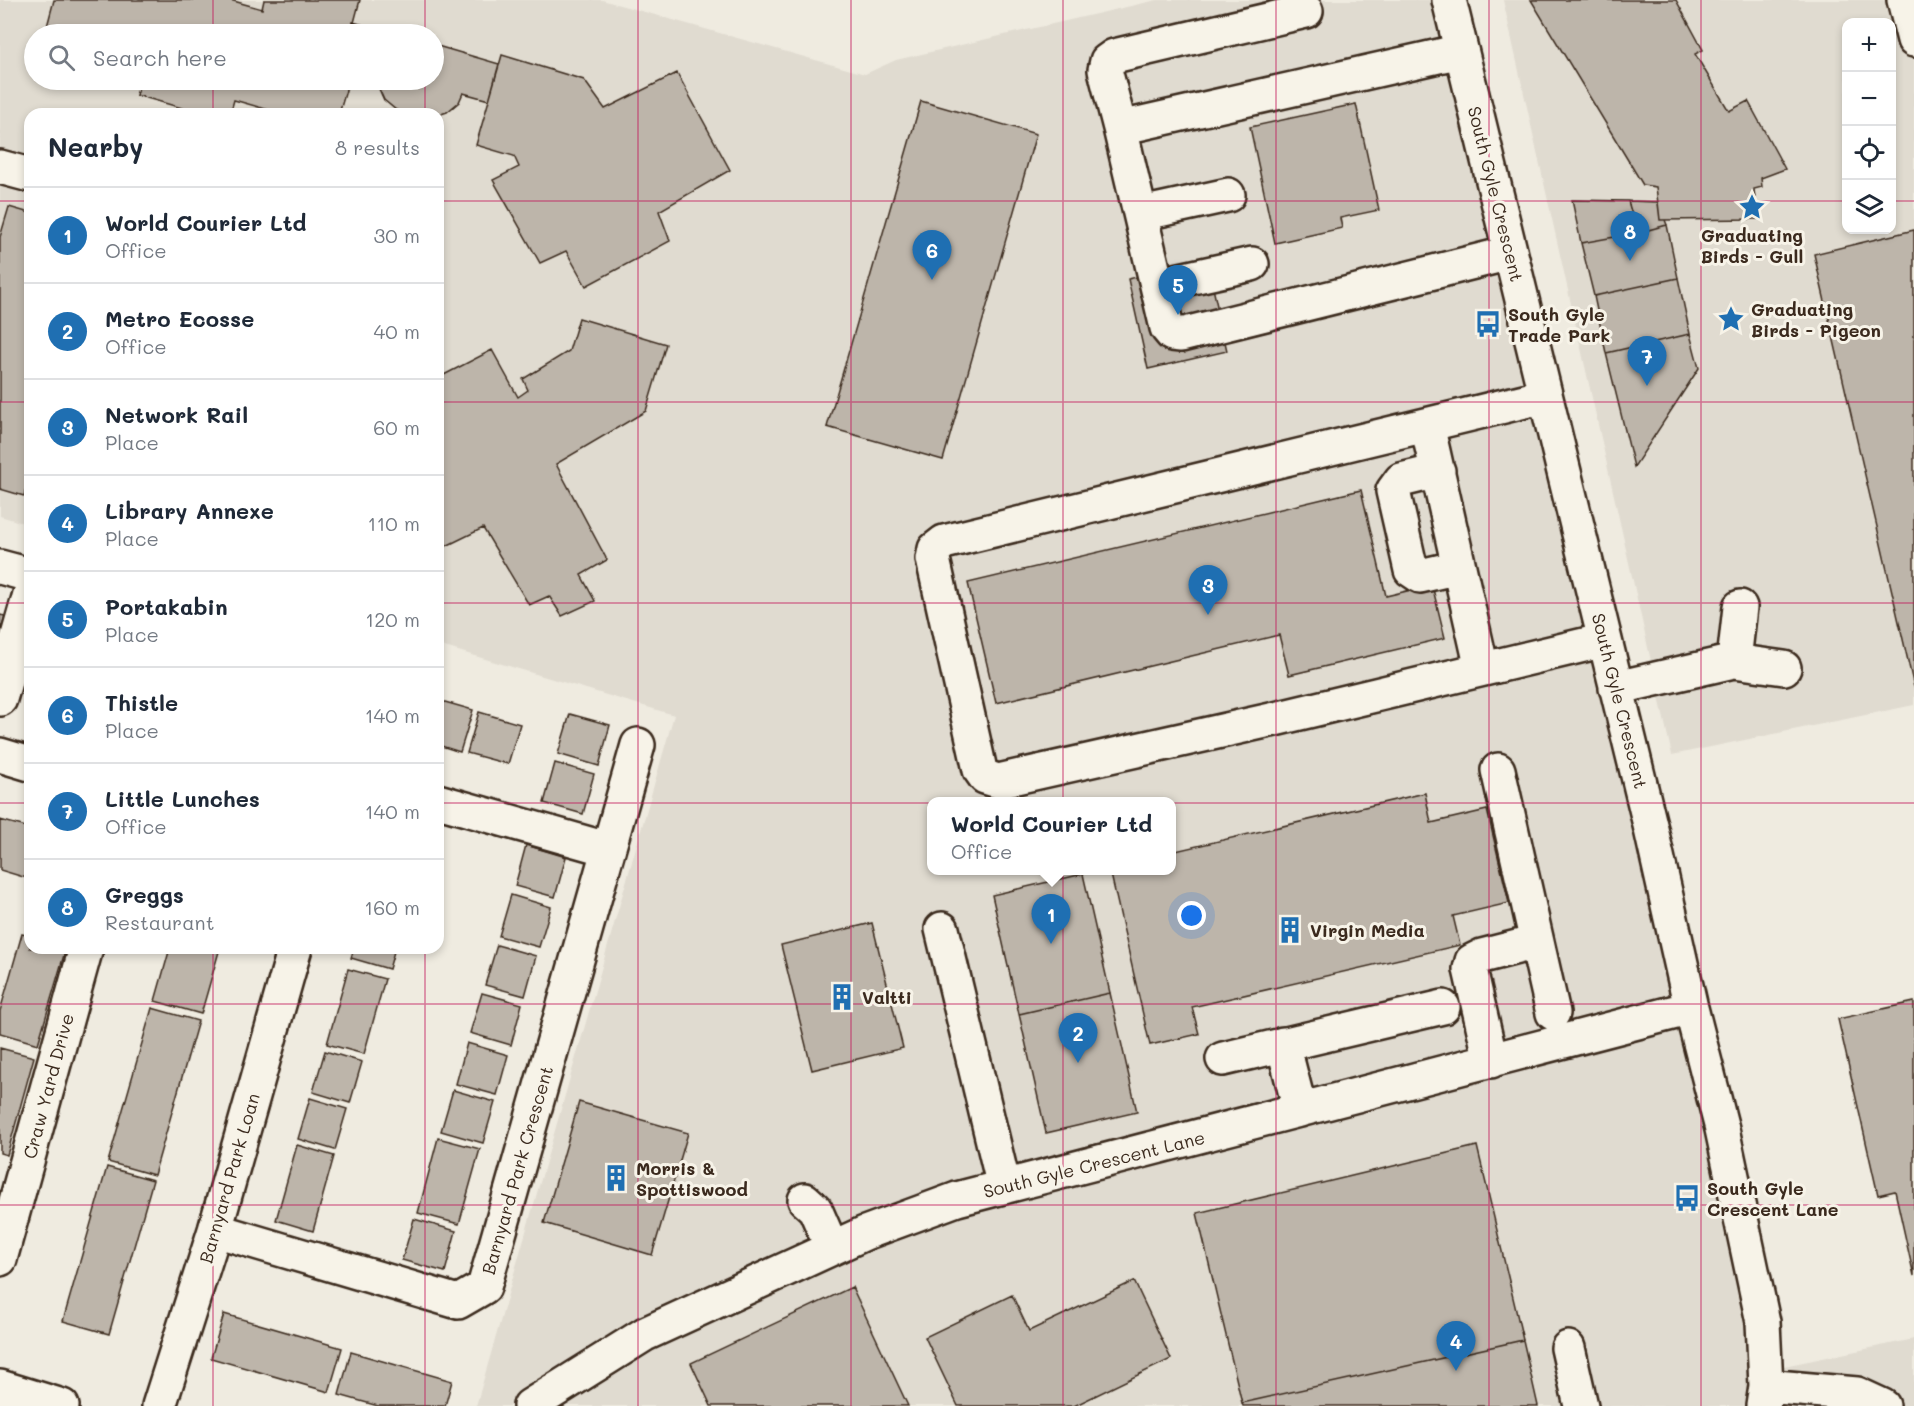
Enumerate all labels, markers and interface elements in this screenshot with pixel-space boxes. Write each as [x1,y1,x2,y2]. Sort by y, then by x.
map controls [1842,18,1896,234]
button: + [1842,18,1896,72]
search box [24,24,444,90]
icon: search [45,41,78,74]
text: Search here [93,43,227,72]
button: − [1842,72,1896,126]
street label: South Gyle Crescent [1463,104,1529,284]
button: locate [1842,126,1896,180]
text: Nearby [48,130,143,164]
text: 8 results [335,134,420,160]
button: layers [1842,180,1896,234]
place icon: Graduating Birds - Gull [1737,192,1767,222]
text: World Courier Ltd [105,208,306,237]
pin: 8 [1610,212,1650,261]
text: 1 [63,222,72,248]
text: 30 m [374,222,420,248]
place label: Graduating Birds - Gull [1701,223,1803,268]
pin: 6 [912,230,952,280]
text: Office [105,237,167,263]
pin: 5 [1158,266,1198,315]
place label: Graduating Birds - Pigeon [1751,297,1881,342]
place label: South Gyle Trade Park [1508,302,1610,347]
text: Metro Ecosse [105,304,254,333]
place icon: Graduating Birds - Pigeon [1716,304,1746,334]
bus stop icon: South Gyle Trade Park [1473,309,1503,339]
text: 2 [62,318,73,344]
text: 40 m [374,318,420,344]
text: Office [105,333,167,359]
pin: 7 [1628,336,1666,386]
text: Network Rail [105,400,248,429]
text: 3 [62,414,74,440]
text: 60 m [373,414,420,440]
text: Place [105,429,159,455]
text: Library Annexe [105,496,274,525]
text: 4 [61,510,74,536]
text: 110 m [367,510,420,536]
text: Place [105,525,159,551]
pin: 3 [1188,566,1228,615]
text: Portakabin [105,592,228,621]
text: 5 [62,606,73,632]
text: 120 m [365,606,420,632]
street label: South Gyle Crescent [1587,611,1653,791]
text: Place [105,621,159,647]
text: Thistle [105,688,178,717]
text: 6 [61,702,74,728]
text: 140 m [365,702,420,728]
text: Place [105,717,159,743]
text: Little Lunches [105,784,260,813]
popup [927,797,1176,875]
text: 7 [62,798,73,824]
text: 140 m [365,798,420,824]
text: World Courier Ltd [951,809,1152,838]
text: Office [105,813,167,839]
text: Office [951,838,1012,864]
text: Greggs [105,880,184,909]
text: 8 [61,894,74,920]
text: 160 m [364,894,420,920]
pin: 1 [1032,894,1070,944]
your location [1177,901,1206,930]
text: Restaurant [105,909,215,935]
building icon: Virgin Media [1275,915,1305,945]
place label: Virgin Media [1310,918,1425,942]
building icon: Valtti [827,982,857,1012]
place label: Valtti [862,985,912,1009]
street label: Craw Yard Drive [17,1011,79,1161]
pin: 2 [1058,1014,1098,1063]
street label: Barnyard Park Crescent [476,1063,558,1277]
street label: Barnyard Park Loan [193,1090,265,1266]
street label: South Gyle Crescent Lane [981,1125,1207,1203]
place label: Morris & Spottiswood [636,1156,748,1201]
building icon: Morris & Spottiswood [601,1163,631,1193]
place label: South Gyle Crescent Lane [1707,1176,1839,1221]
bus stop icon: South Gyle Crescent Lane [1672,1183,1702,1213]
pin: 4 [1436,1322,1476,1371]

